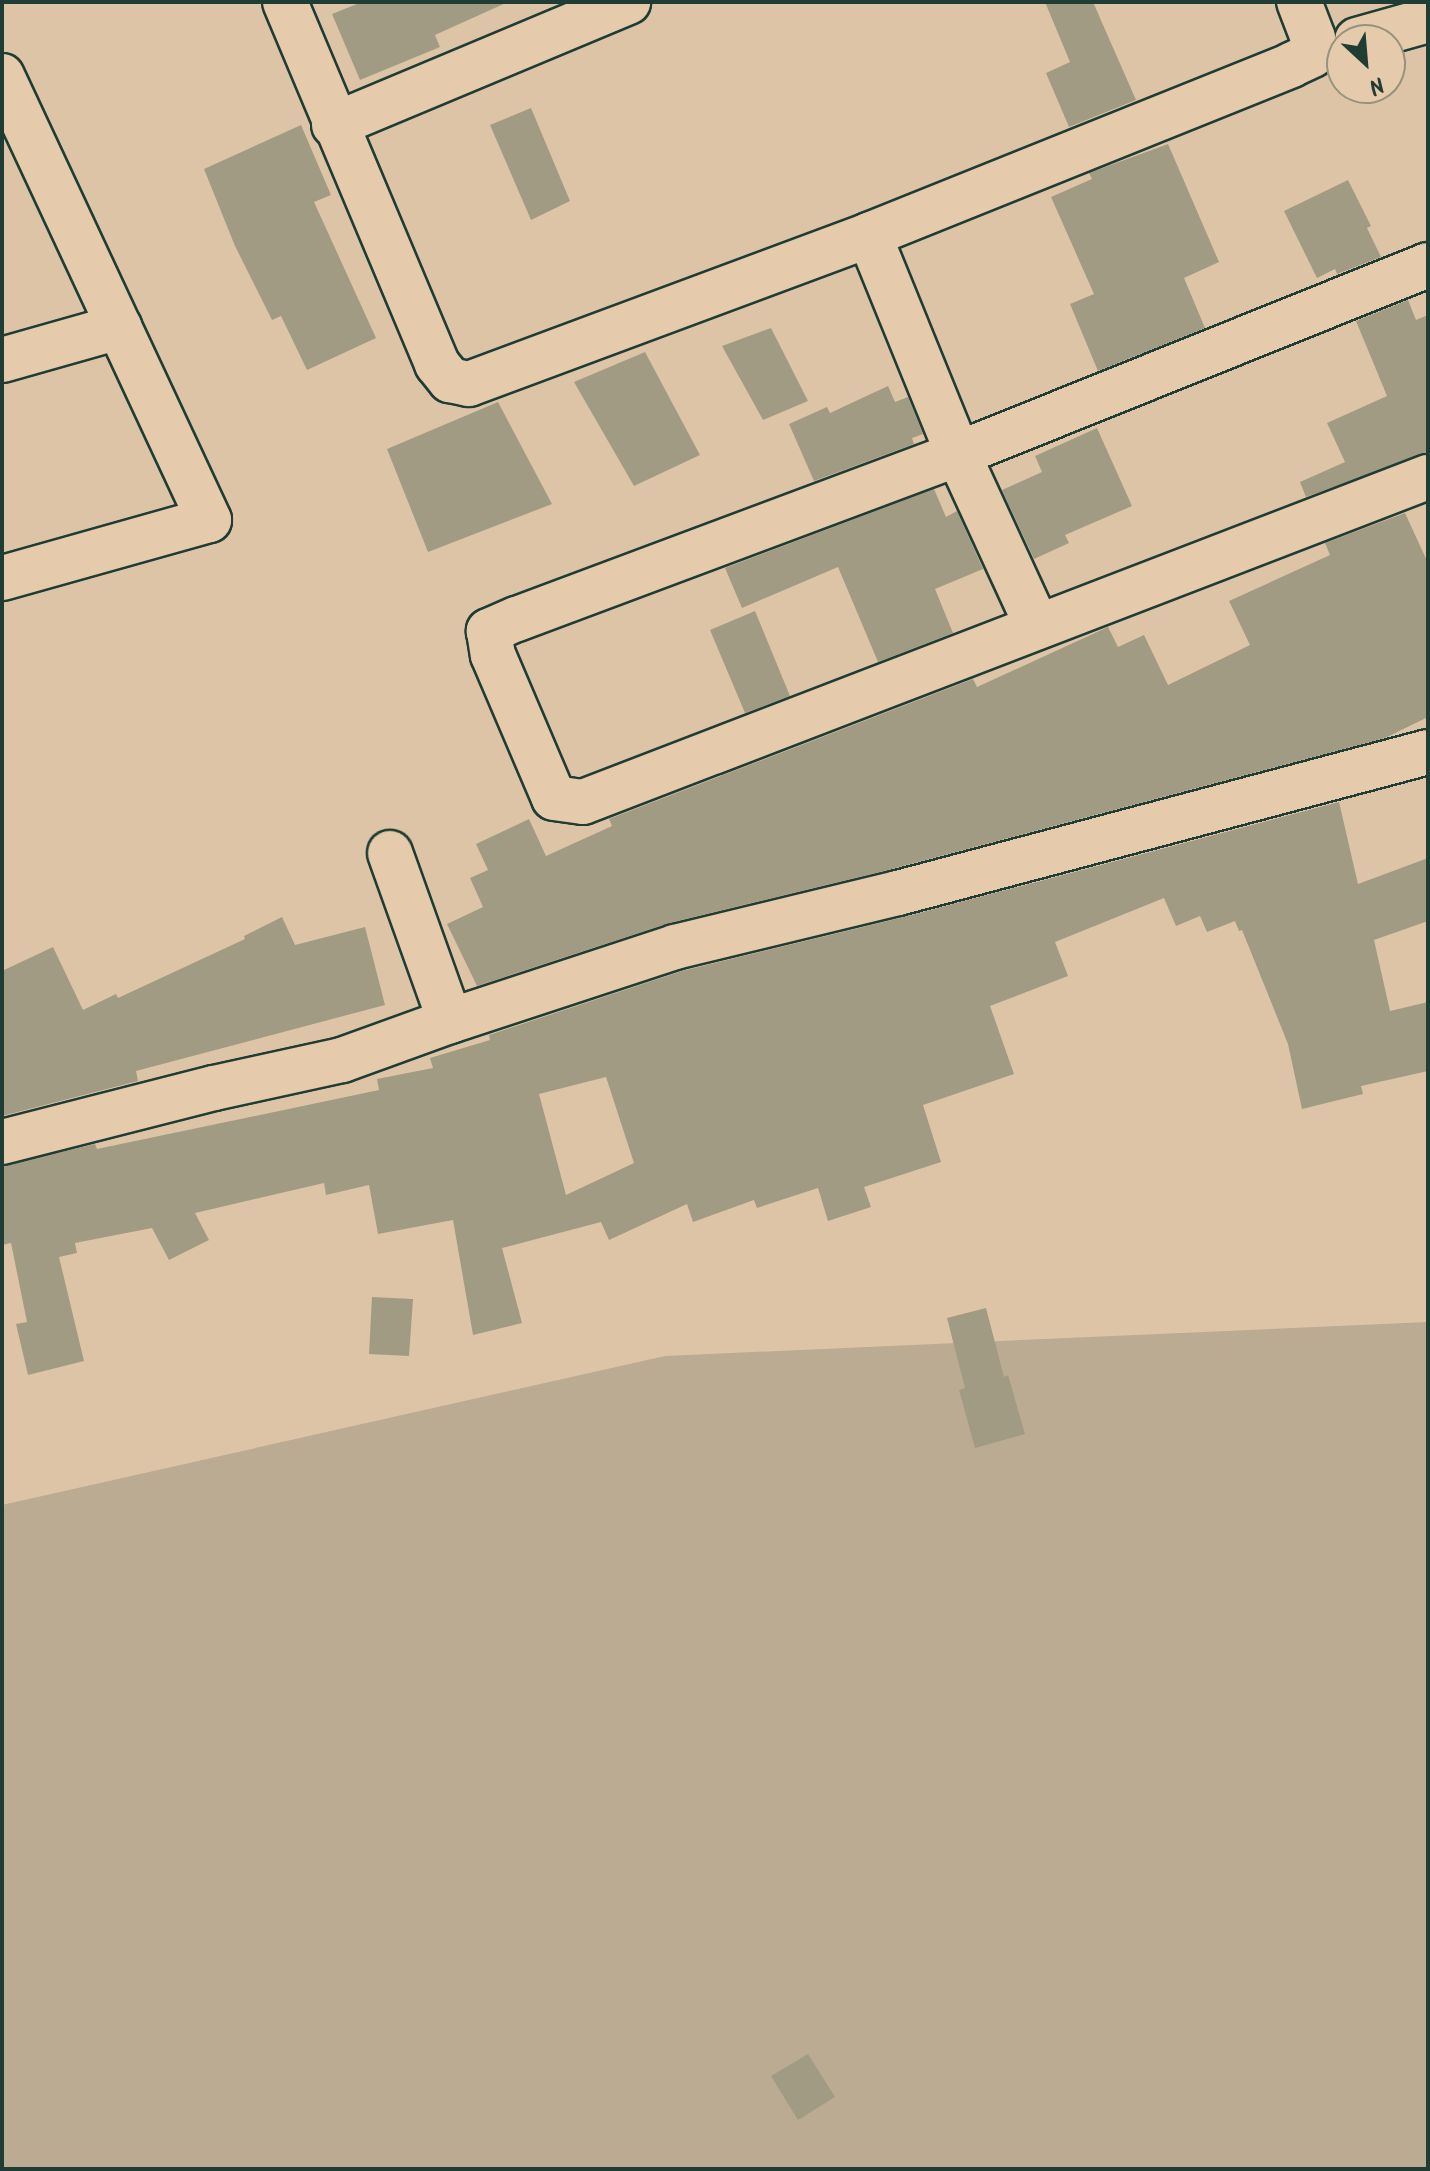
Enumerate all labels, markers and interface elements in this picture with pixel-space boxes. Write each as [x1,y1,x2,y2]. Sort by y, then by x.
north arrow [1326,24,1406,104]
text: N [1362,65,1390,103]

